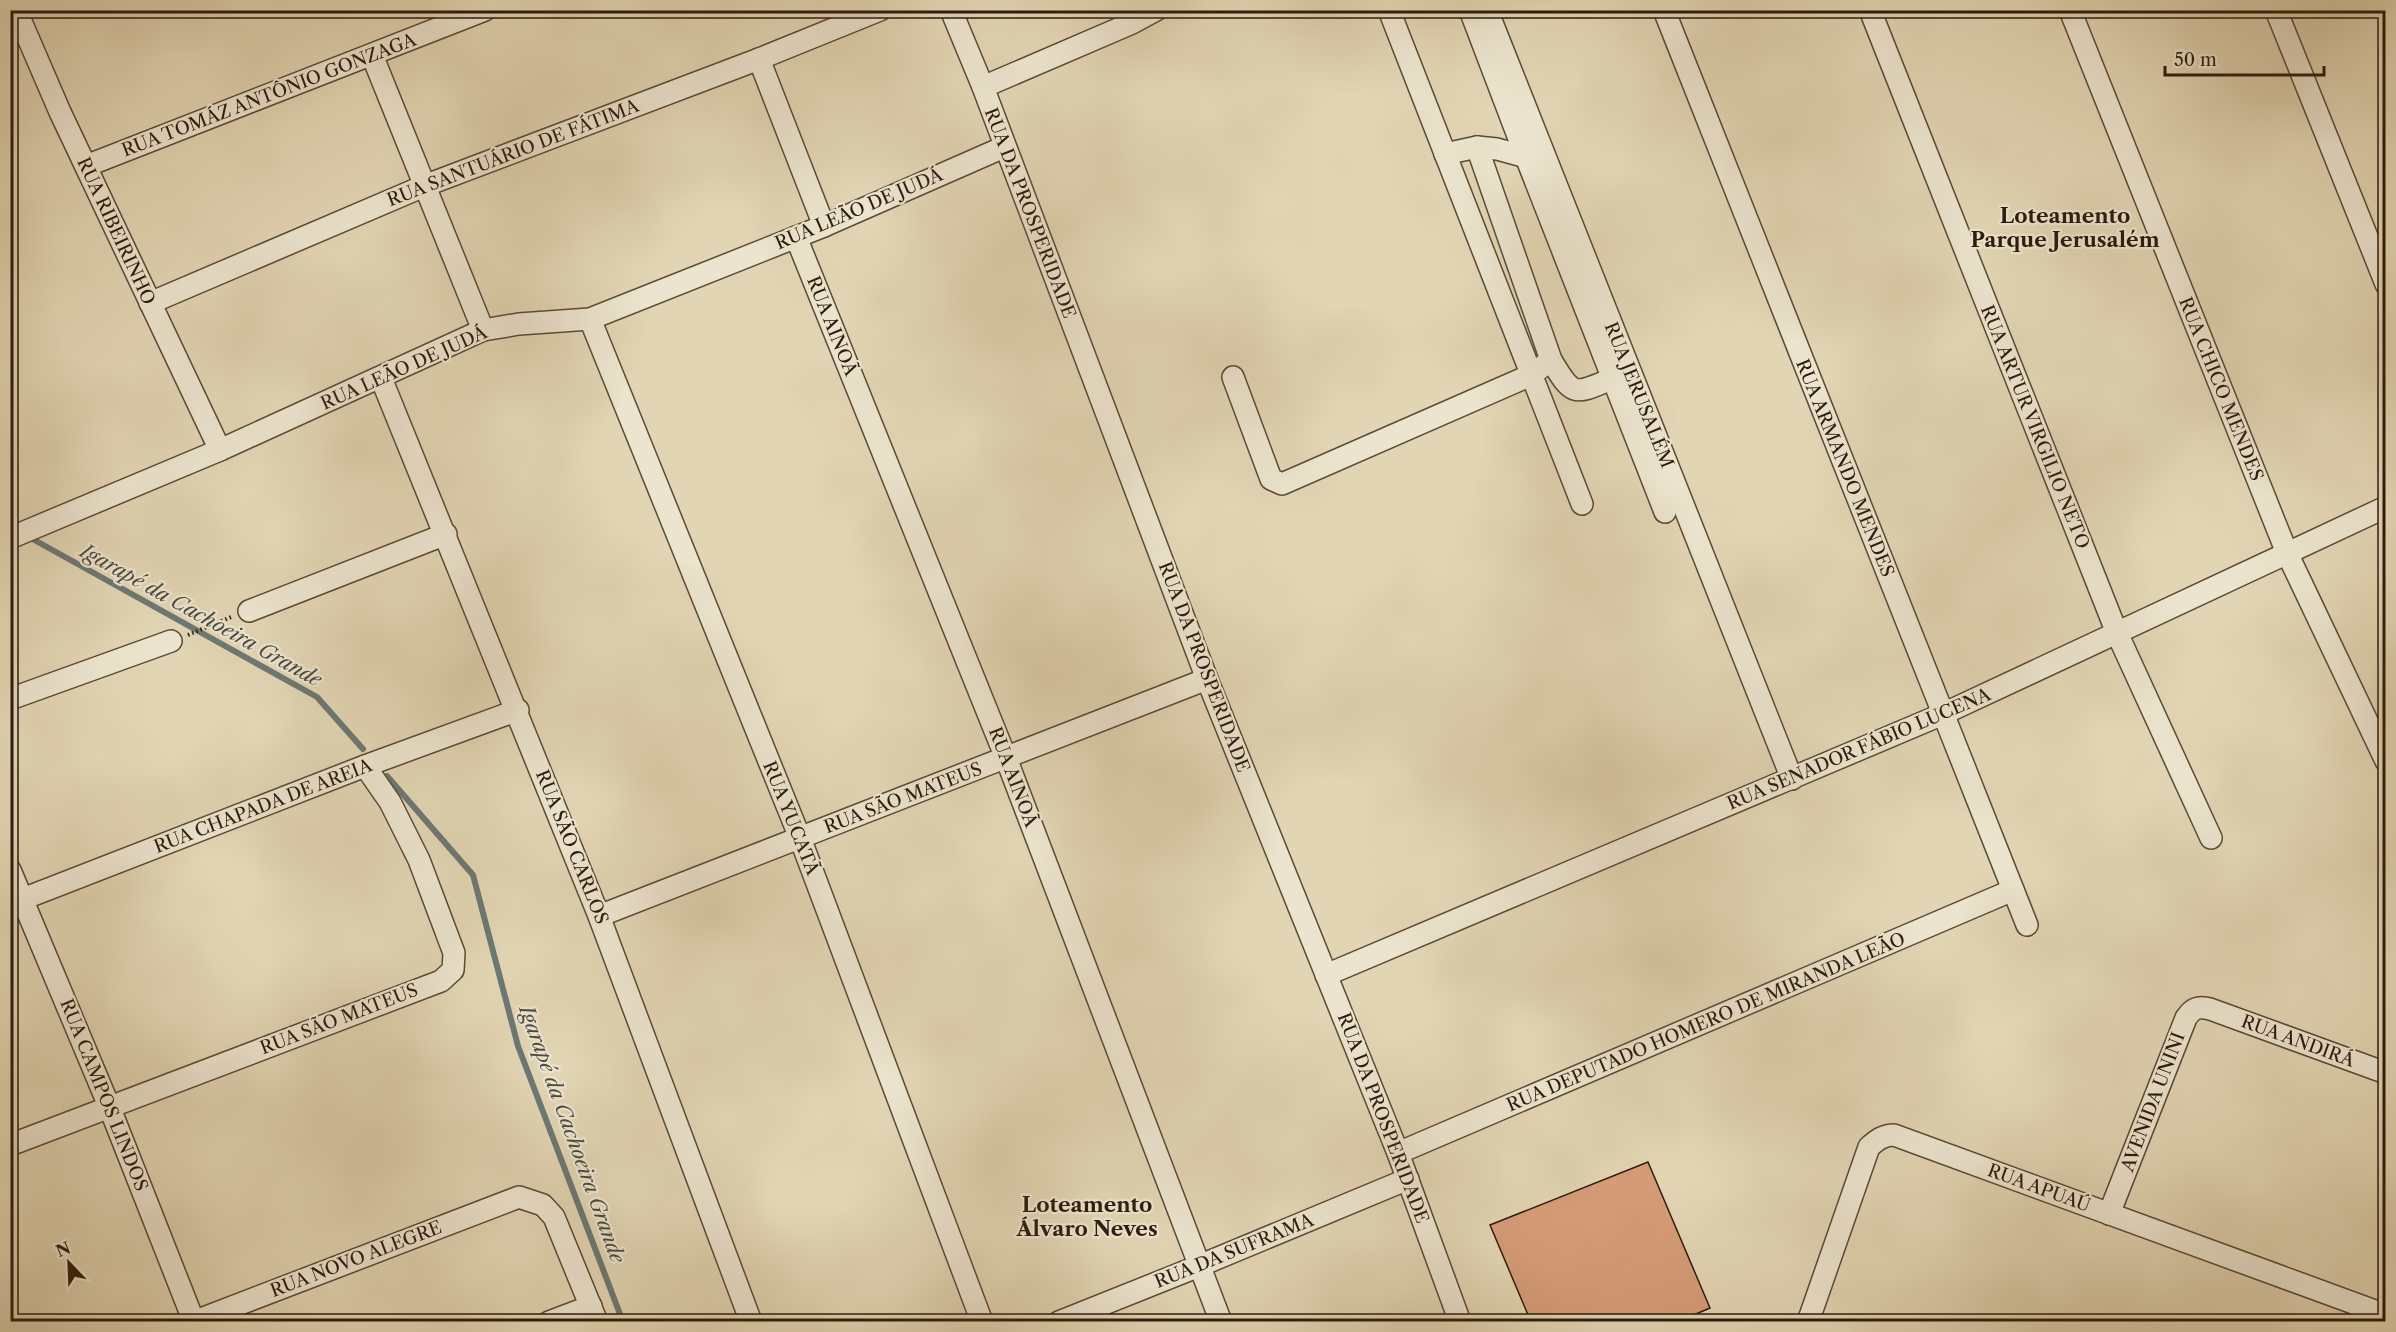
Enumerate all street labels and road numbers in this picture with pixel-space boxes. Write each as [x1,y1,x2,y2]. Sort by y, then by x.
street label: RUA TOMÁZ ANTÔNIO GONZAGA [118,27,420,161]
street label: RUA SANTUÁRIO DE FÁTIMA [384,94,643,211]
street label: RUA DA PROSPERIDADE [980,105,1080,321]
street label: RUA RIBEIRINHO [72,154,160,308]
street label: RUA LEÃO DE JUDÁ [771,162,947,254]
street label: RUA AINOÃ [802,272,864,380]
street label: RUA CHICO MENDES [2174,294,2268,484]
street label: RUA ARTUR VIRGILIO NETO [1976,302,2094,552]
street label: RUA JERUSALÉM [1600,318,1679,471]
street label: RUA LEÃO DE JUDÁ [317,319,491,415]
street label: RUA ARMANDO MENDES [1791,356,1899,580]
street label: RUA DA PROSPERIDADE [1154,559,1254,775]
street label: RUA SENADOR FÁBIO LUCENA [1724,682,1995,815]
street label: RUA AINOÃ [984,723,1044,831]
street label: RUA CHAPADA DE AREIA [151,754,376,858]
street label: RUA SÃO MATEUS [820,756,985,838]
street label: RUA YUCATÃ [758,757,826,879]
street label: RUA SÃO CARLOS [531,766,615,927]
street label: RUA DEPUTADO HOMERO DE MIRANDA LEÃO [1503,926,1909,1116]
street label: RUA SÃO MATEUS [256,977,421,1059]
street label: RUA CAMPOS LINDOS [55,996,153,1194]
street label: RUA ANDIRÁ [2238,1009,2359,1072]
street label: RUA DA PROSPERIDADE [1333,1010,1433,1226]
street label: AVENIDA UNINI [2116,1029,2190,1176]
street label: RUA APUAÚ [1985,1158,2094,1217]
street label: RUA DA SUFRAMA [1151,1209,1317,1293]
street label: RUA NOVO ALEGRE [267,1216,445,1302]

